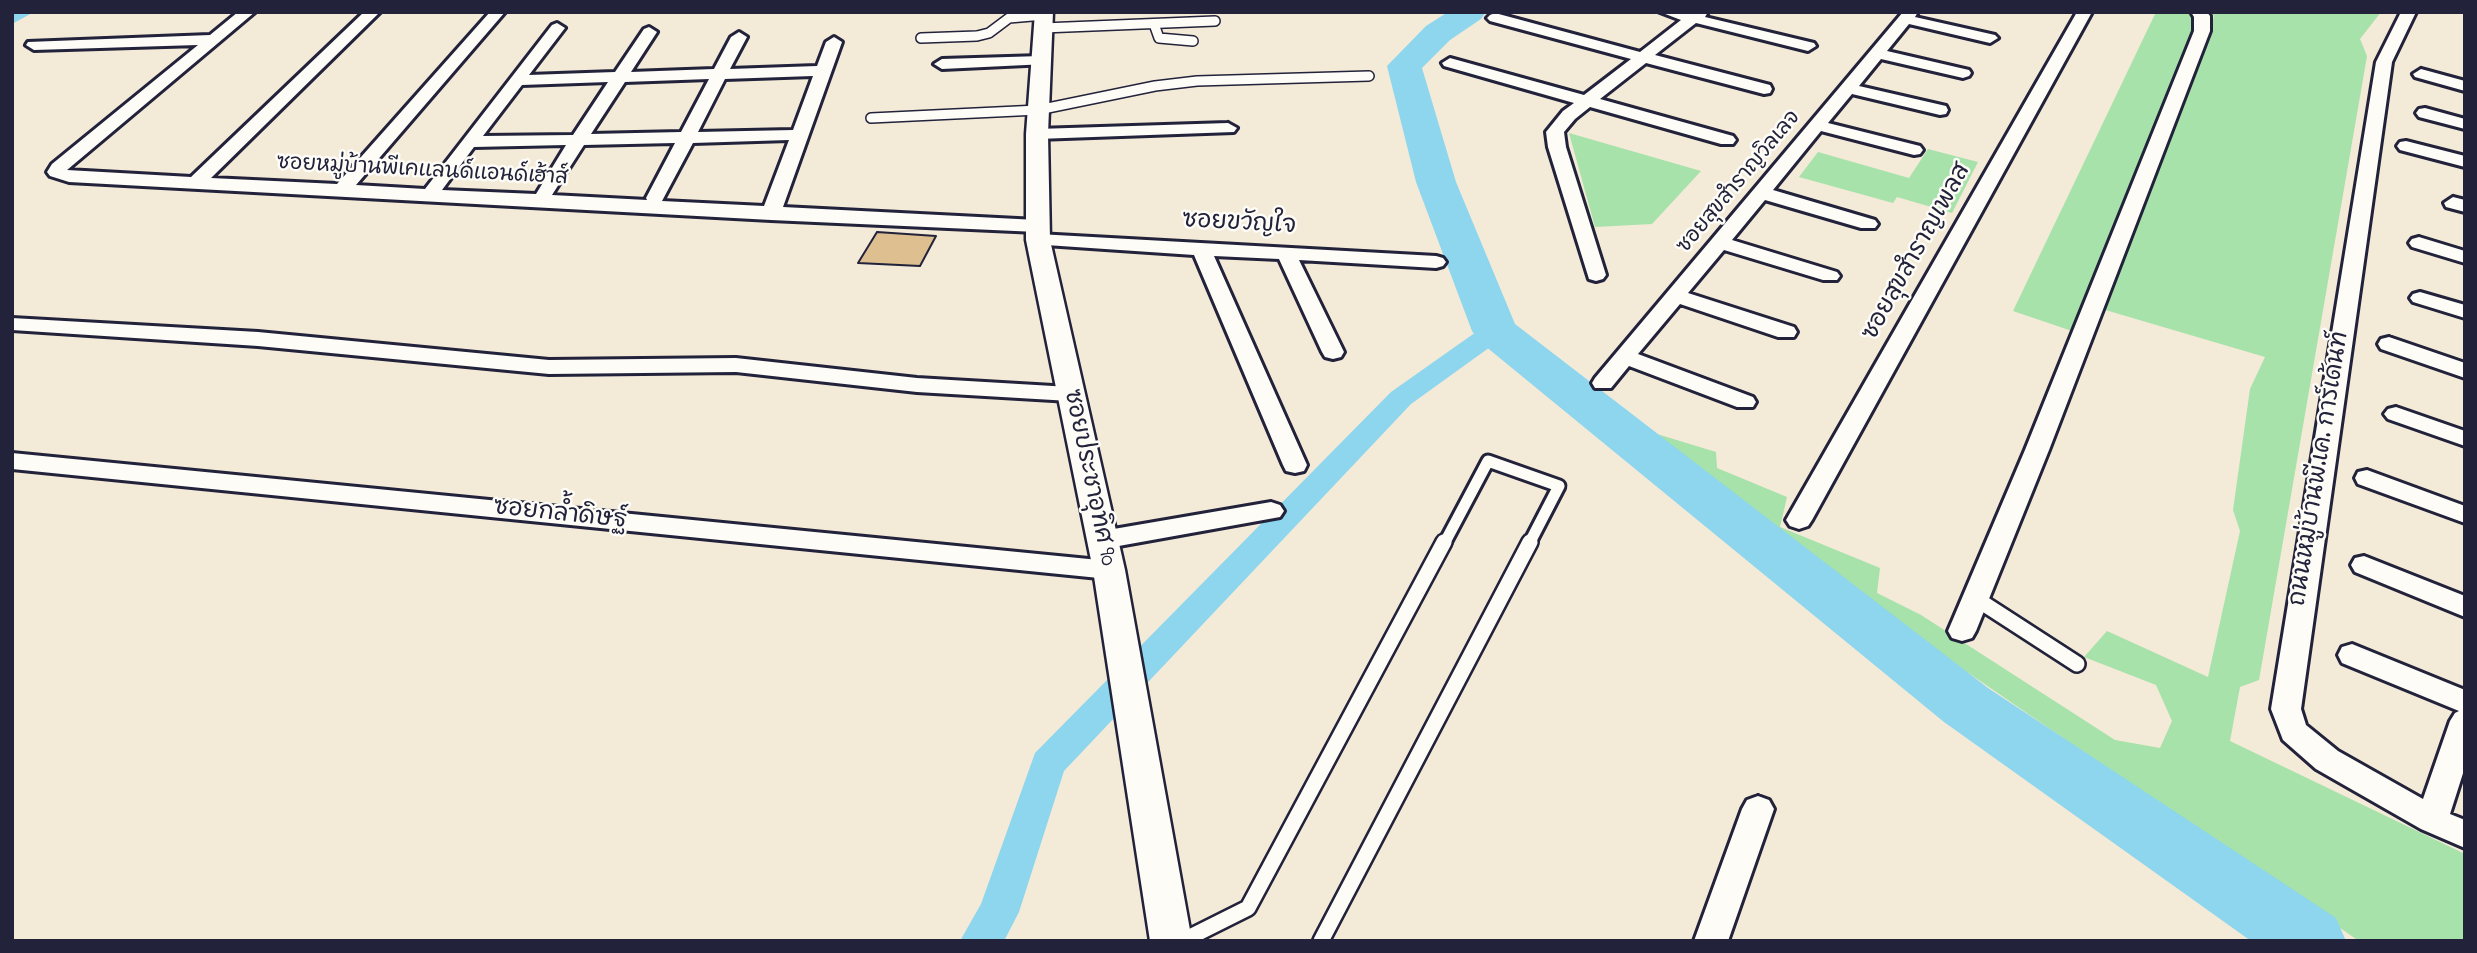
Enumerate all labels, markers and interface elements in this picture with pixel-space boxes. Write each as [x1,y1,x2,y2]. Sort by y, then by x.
street label: ซอยสุขสำราญวิลเลจ [1673,107,1807,259]
street label: ซอยหมู่บ้านพีเคแลนด์แอนด์เฮ้าส์ [276,152,568,192]
street label: ซอยสุขสำราญเพลส [1858,160,1978,346]
street label: ซอยขวัญใจ [1181,208,1297,242]
street label: ถนนหมู่บ้านพี.เค. การ์เด้นท์ [2285,330,2357,608]
street label: ซอยประชาอุทิศ 90 [1055,387,1121,569]
street label: ซอยกล้ำดิษฐ์ [492,495,628,537]

